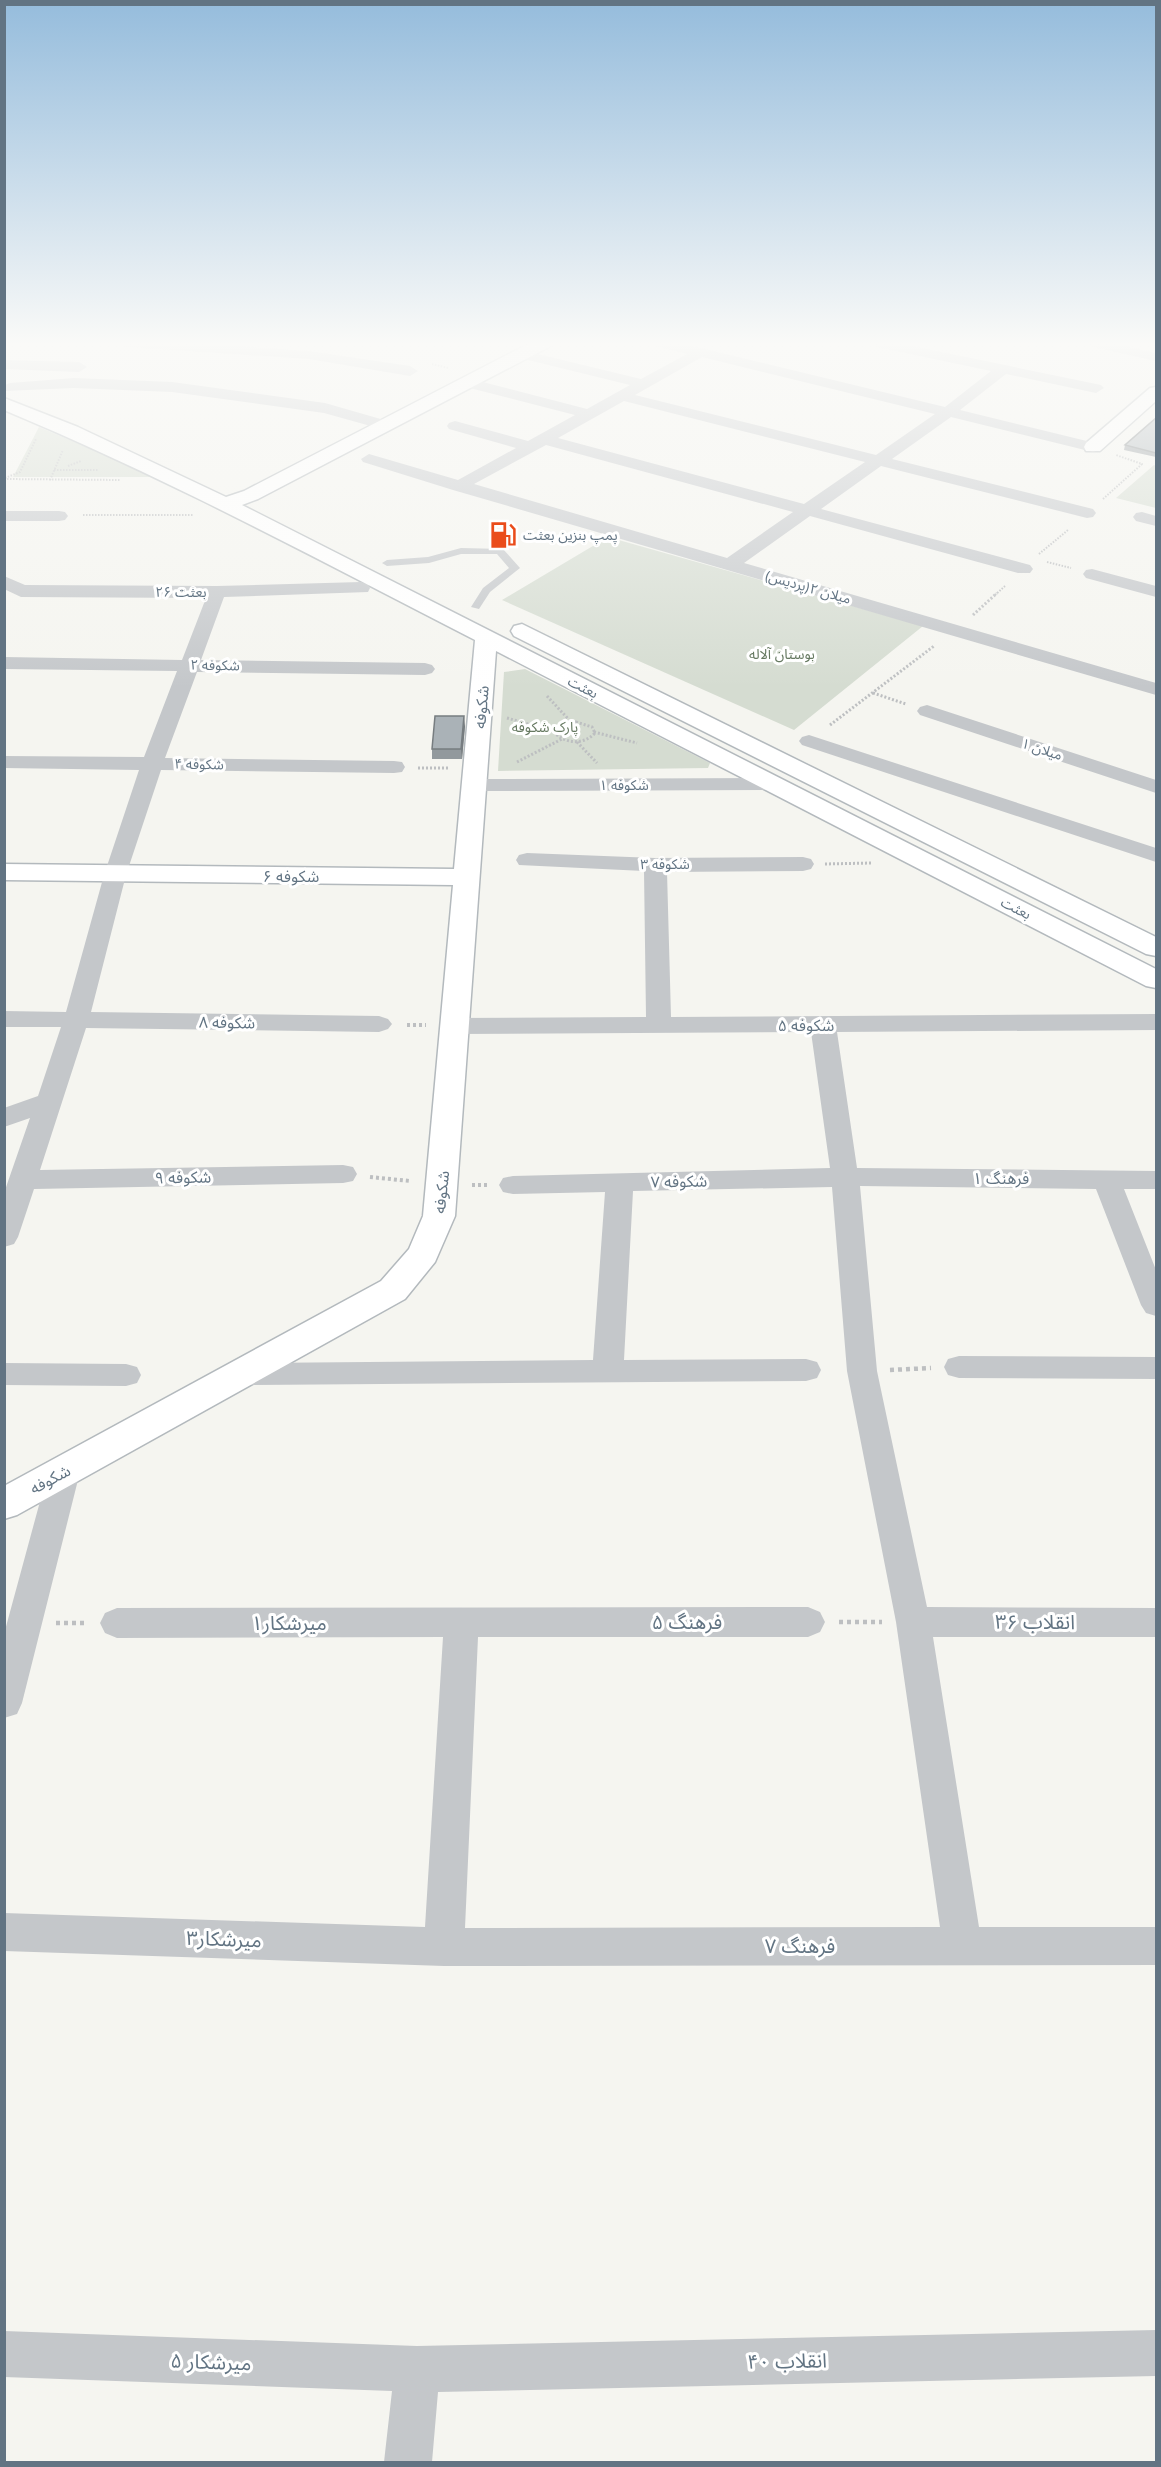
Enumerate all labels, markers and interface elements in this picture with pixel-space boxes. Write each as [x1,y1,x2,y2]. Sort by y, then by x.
fuel station icon: پمپ بنزین بعثت [488,520,518,550]
place label: پمپ بنزین بعثت [523,526,618,545]
street label: میلان ۲(پردیس) [762,566,853,609]
street label: بعثت ۲۶ [155,583,207,601]
park label: بوستان آلاله [749,645,815,663]
street label: شکوفه ۲ [190,656,240,674]
street label: بعثت [565,672,601,702]
street label: شکوفه [469,685,493,729]
park label: پارک شکوفه [512,718,578,737]
street label: میلان ۱ [1019,734,1065,764]
street label: شکوفه ۴ [174,755,224,773]
street label: شکوفه ۱ [599,776,649,794]
street label: شکوفه ۳ [640,855,690,873]
street label: شکوفه ۶ [263,866,319,886]
street label: بعثت [998,893,1034,923]
street label: شکوفه ۸ [199,1012,255,1032]
street label: شکوفه ۵ [778,1015,834,1035]
street label: شکوفه ۹ [155,1167,211,1187]
street label: فرهنگ ۱ [973,1168,1029,1188]
street label: شکوفه [429,1169,453,1215]
street label: شکوفه ۷ [651,1171,707,1191]
street label: شکوفه [26,1460,74,1498]
street label: فرهنگ ۵ [652,1609,722,1634]
street label: انقلاب ۳۶ [995,1609,1075,1634]
street label: میرشکار۱ [251,1610,327,1635]
street label: میرشکار۳ [186,1925,262,1952]
street label: فرهنگ ۷ [765,1933,835,1958]
street label: انقلاب ۴۰ [747,2347,827,2374]
street label: میرشکار ۵ [170,2348,252,2375]

